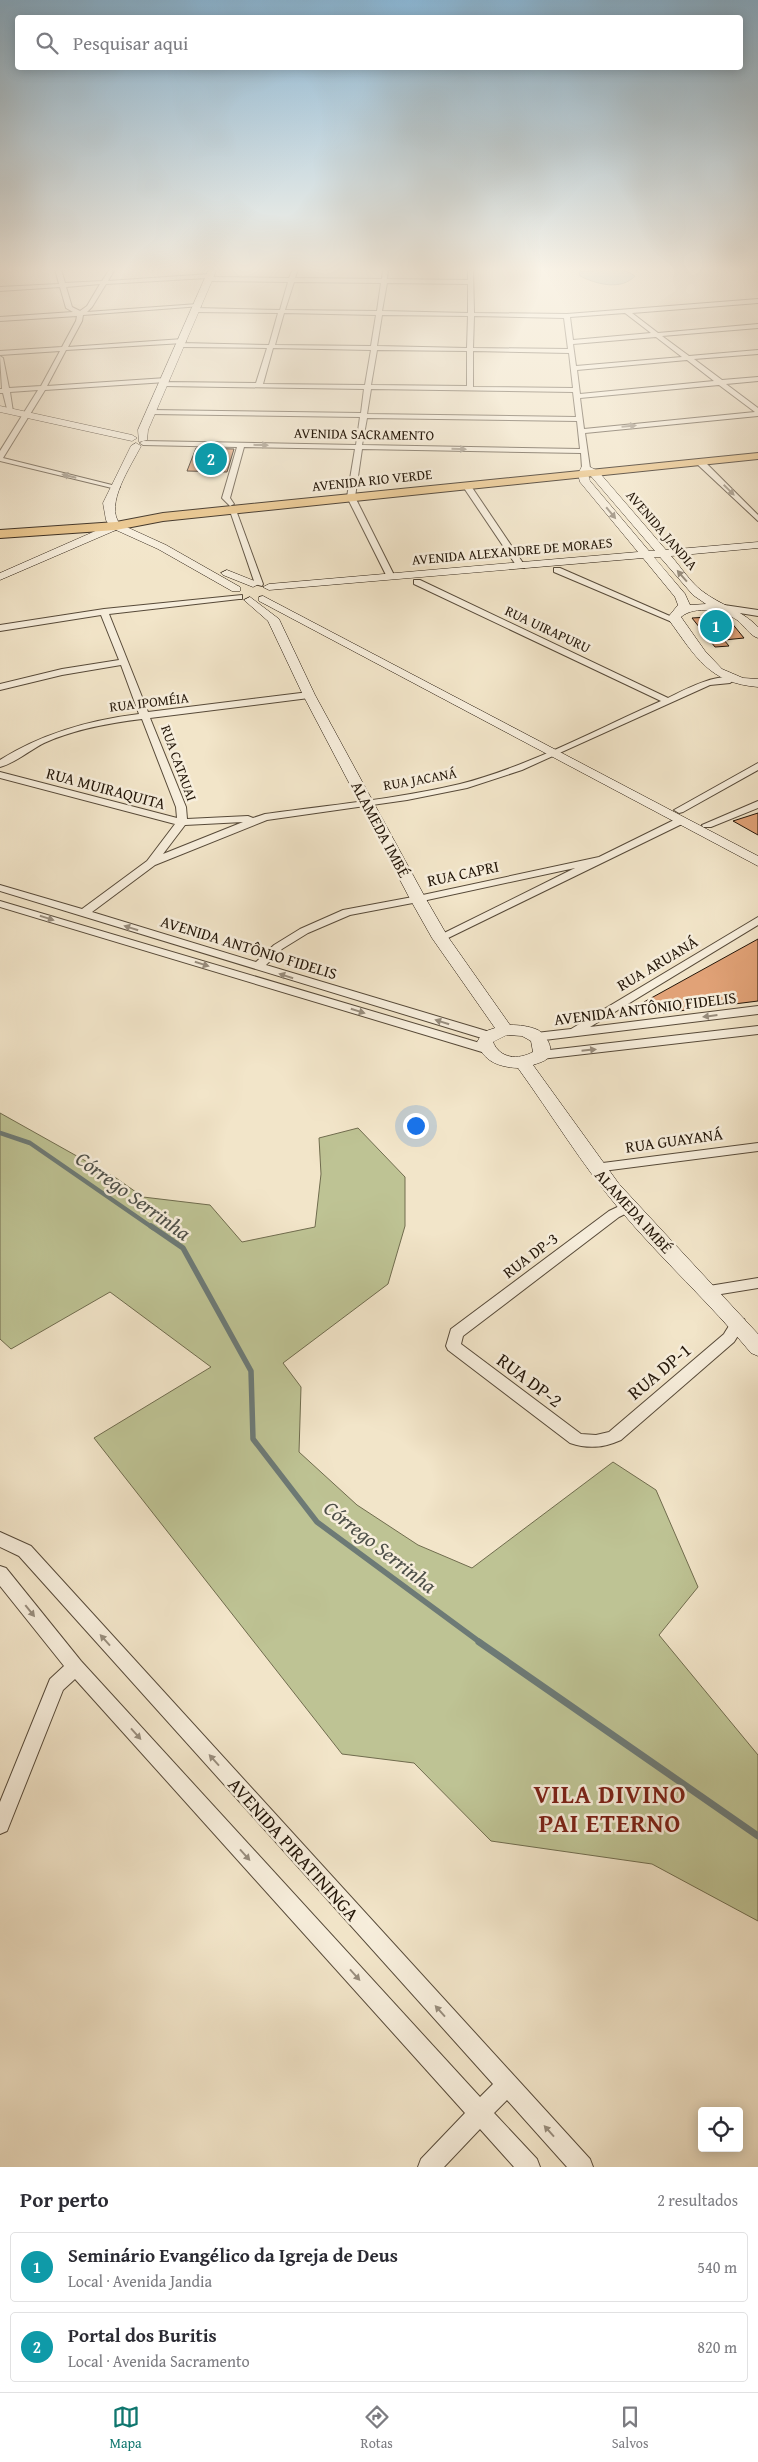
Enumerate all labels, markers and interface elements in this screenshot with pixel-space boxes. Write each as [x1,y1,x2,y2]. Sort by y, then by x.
search box [15,15,743,70]
icon: search [33,29,61,57]
text: Pesquisar aqui [73,29,188,57]
one-way arrow [622,422,638,430]
street label: AVENIDA SACRAMENTO [294,423,434,445]
pin: 2 [195,440,227,478]
one-way arrow [254,441,270,449]
one-way arrow [451,445,467,453]
street label: AVENIDA RIO VERDE [311,464,433,496]
one-way arrow [62,472,77,480]
one-way arrow [723,484,735,496]
street label: AVENIDA JANDIA [622,486,703,575]
one-way arrow [605,506,617,518]
street label: AVENIDA ALEXANDRE DE MORAES [411,532,613,570]
one-way arrow [676,571,688,583]
street label: RUA UIRAPURU [502,600,594,658]
pin: 1 [700,607,732,645]
street label: RUA IPOMÉIA [108,687,190,717]
street label: RUA CATAUAI [156,722,202,804]
street label: RUA MUIRAQUITA [44,761,168,816]
street label: RUA JACANÁ [382,763,459,795]
street label: ALAMEDA IMBÉ [345,777,417,881]
street label: RUA CAPRI [425,854,501,892]
street label: AVENIDA ANTÔNIO FIDELIS [158,909,340,985]
one-way arrow [39,914,54,922]
one-way arrow [123,924,138,932]
street label: RUA ARUANÁ [612,929,702,997]
one-way arrow [195,961,210,969]
one-way arrow [278,971,293,979]
street label: AVENIDA ANTÔNIO FIDELIS [553,985,738,1031]
one-way arrow [351,1007,366,1015]
one-way arrow [701,1012,717,1020]
one-way arrow [434,1018,449,1026]
one-way arrow [582,1046,598,1054]
your location [403,1113,429,1139]
street label: RUA GUAYANÁ [624,1121,724,1159]
water label: Córrego Serrinha [69,1143,198,1248]
street label: ALAMEDA IMBÉ [590,1164,678,1258]
street label: RUA DP-3 [497,1226,563,1284]
street label: RUA DP-1 [621,1336,697,1406]
street label: RUA DP-2 [491,1346,569,1414]
water label: Córrego Serrinha [317,1493,444,1601]
one-way arrow [25,1604,36,1617]
one-way arrow [99,1634,111,1646]
one-way arrow [130,1728,142,1740]
one-way arrow [208,1755,220,1767]
street label: AVENIDA PIRATININGA [222,1771,366,1927]
district label: VILA DIVINO PAI ETERNO [534,1776,686,1841]
one-way arrow [239,1848,251,1860]
one-way arrow [349,1969,360,1982]
one-way arrow [434,2005,446,2017]
map controls [698,2107,743,2152]
button: locate [698,2107,743,2152]
one-way arrow [543,2125,555,2137]
text: Por perto [20,2184,109,2215]
text: 2 resultados [657,2188,738,2212]
text: Seminário Evangélico da Igreja de Deus [68,2241,398,2269]
text: 1 [33,2255,41,2279]
text: 540 m [697,2255,737,2279]
text: Local · Avenida Jandia [68,2269,212,2293]
text: Portal dos Buritis [68,2321,217,2349]
text: 2 [33,2335,41,2359]
text: 820 m [697,2335,737,2359]
text: Local · Avenida Sacramento [68,2349,250,2373]
tab: Mapa [109,2403,142,2453]
tab: Rotas [361,2403,393,2453]
tab: Salvos [612,2403,649,2453]

